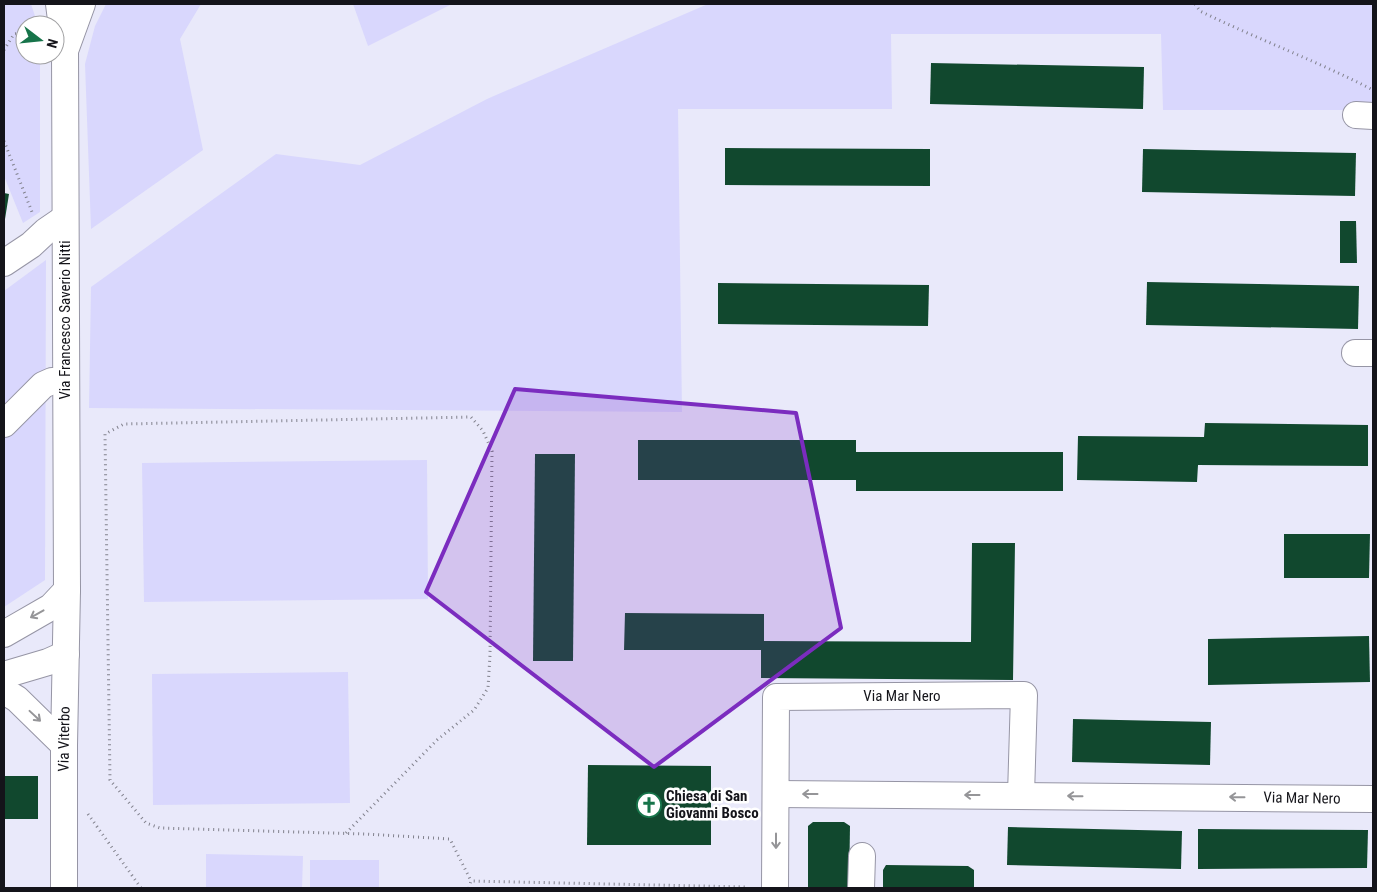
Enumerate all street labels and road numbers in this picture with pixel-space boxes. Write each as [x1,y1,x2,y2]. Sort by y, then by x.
street label: Via Francesco Saverio Nitti [56,240,74,400]
street label: Via Mar Nero [863,687,941,705]
street label: Via Viterbo [54,706,74,772]
street label: Via Mar Nero [1263,788,1341,808]

